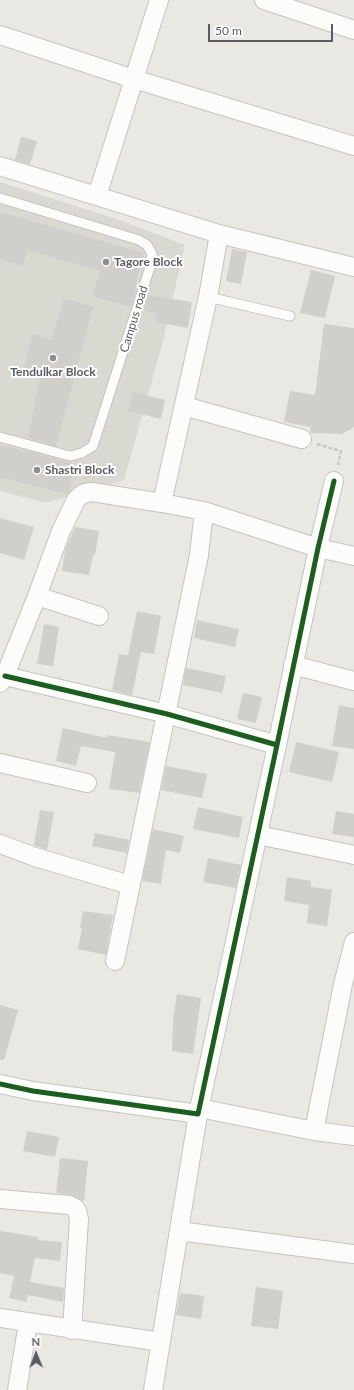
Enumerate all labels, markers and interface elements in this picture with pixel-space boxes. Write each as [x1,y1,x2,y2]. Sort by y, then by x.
scale bar [210,16,335,42]
text: 50 m [215,23,242,38]
place label: Tagore Block [114,255,183,269]
marker: Tagore Block [101,257,111,267]
street label: Campus road [117,284,151,354]
marker: Tendulkar Block [48,353,58,363]
place label: Tendulkar Block [10,365,96,379]
place label: Shastri Block [45,463,114,477]
marker: Shastri Block [32,465,42,475]
north arrow [16,1334,56,1374]
text: N [31,1335,40,1348]

